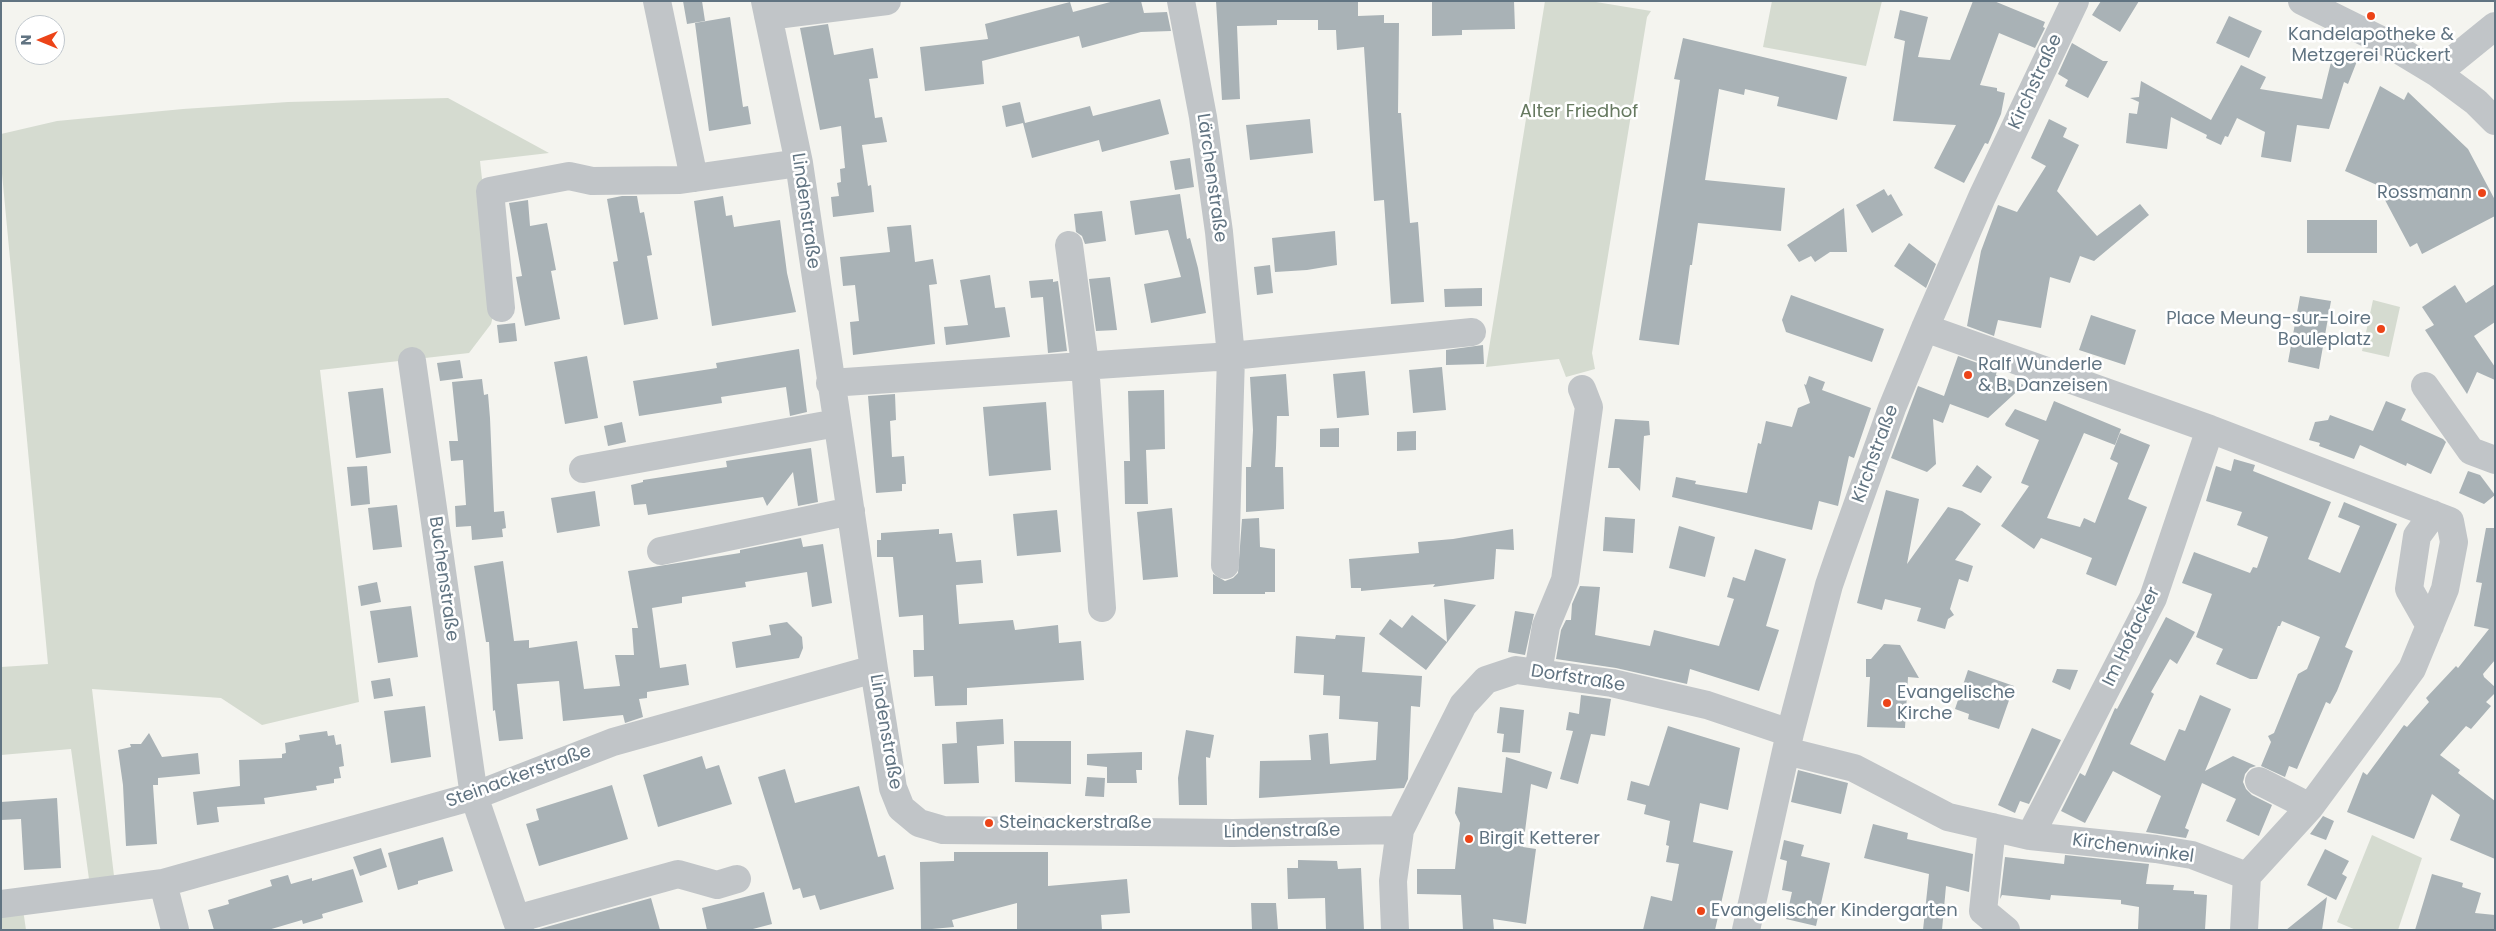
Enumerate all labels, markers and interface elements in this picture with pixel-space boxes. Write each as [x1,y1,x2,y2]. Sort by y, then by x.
marker: Kandelapotheke & Metzgerei Rückert [2365,10,2377,22]
north arrow [15,15,65,65]
place label: Kandelapotheke & Metzgerei Rückert [2288,24,2454,66]
street label: Kirchstraße [2005,31,2067,133]
text: N [16,35,36,45]
park label: Alter Friedhof [1520,101,1638,123]
street label: Lärchenstraße [1191,112,1231,244]
street label: Lindenstraße [786,152,824,270]
place label: Rossmann [2377,182,2472,204]
marker: Rossmann [2476,187,2488,199]
place label: Place Meung-sur-Loire Bouleplatz [2166,308,2371,350]
marker: Place Meung-sur-Loire Bouleplatz [2375,323,2387,335]
place label: Ralf Wunderle & B. Danzeisen [1978,354,2108,396]
marker: Ralf Wunderle & B. Danzeisen [1962,369,1974,381]
street label: Kirchstraße [1848,402,1904,506]
street label: Buchenstraße [424,515,462,643]
street label: Im Hofacker [2099,584,2165,690]
street label: Dorfstraße [1529,661,1627,697]
street label: Lindenstraße [864,673,906,791]
place label: Evangelische Kirche [1897,682,2015,724]
marker: Evangelische Kirche [1881,697,1893,709]
street label: Steinackerstraße [444,741,594,813]
place label: Steinackerstraße [999,812,1152,834]
marker: Steinackerstraße [983,817,995,829]
street label: Lindenstraße [1223,820,1341,844]
place label: Birgit Ketterer [1479,828,1600,850]
street label: Kirchenwinkel [2071,830,2195,868]
marker: Birgit Ketterer [1463,833,1475,845]
place label: Evangelischer Kindergarten [1711,900,1958,922]
marker: Evangelischer Kindergarten [1695,905,1707,917]

